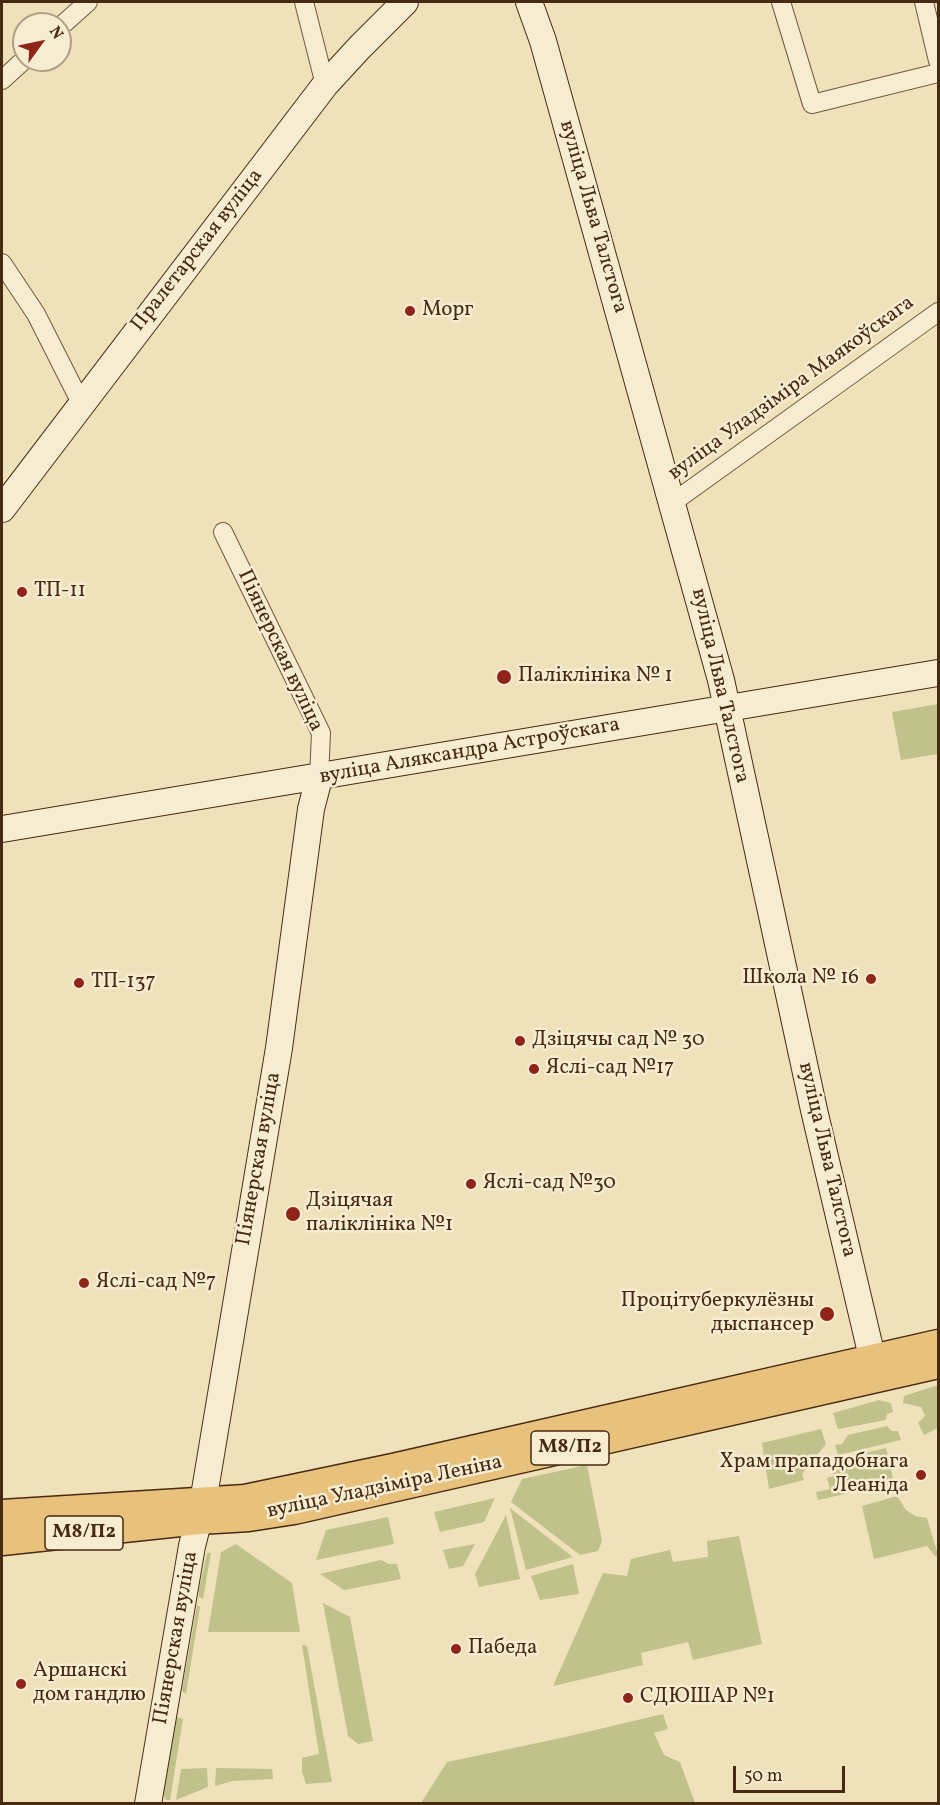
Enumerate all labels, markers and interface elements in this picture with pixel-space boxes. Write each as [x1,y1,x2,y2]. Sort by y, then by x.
north arrow [12,12,72,72]
text: N [43,22,68,44]
street label: вуліца Льва Талстога [552,118,632,316]
street label: Пралетарская вуліца [127,165,269,337]
street label: вуліца Уладзіміра Маякоўскага [664,291,920,487]
place label: Морг [422,298,474,324]
marker: Морг [403,304,417,318]
street label: Піянерская вуліца [230,566,328,736]
place label: ТП-11 [34,579,86,605]
marker: ТП-11 [15,585,29,599]
street label: вуліца Льва Талстога [684,586,754,786]
place label: Паліклініка № 1 [518,664,673,690]
marker: Паліклініка № 1 [495,668,513,686]
street label: вуліца Аляксандра Астроўскага [318,713,622,791]
place label: Школа № 16 [742,966,859,992]
place label: ТП-137 [91,970,156,996]
marker: Школа № 16 [864,972,878,986]
marker: ТП-137 [72,976,86,990]
place label: Дзіцячы сад № 30 [532,1028,705,1054]
marker: Дзіцячы сад № 30 [513,1034,527,1048]
place label: Яслі-сад №17 [546,1056,674,1082]
street label: вуліца Льва Талстога [791,1060,861,1260]
marker: Яслі-сад №17 [527,1062,541,1076]
street label: Піянерская вуліца [232,1070,288,1248]
place label: Яслі-сад №30 [483,1171,616,1197]
marker: Яслі-сад №30 [464,1177,478,1191]
place label: Дзіцячая паліклініка №1 [306,1189,453,1239]
marker: Дзіцячая паліклініка №1 [284,1205,302,1223]
place label: Яслі-сад №7 [96,1270,216,1296]
marker: Яслі-сад №7 [77,1276,91,1290]
place label: Процітуберкулёзны дыспансер [621,1289,814,1339]
marker: Процітуберкулёзны дыспансер [818,1305,836,1323]
road number: М8/П2 [531,1431,609,1465]
place label: Храм прападобнага Леаніда [719,1450,909,1500]
street label: вуліца Уладзіміра Леніна [265,1451,505,1525]
marker: Храм прападобнага Леаніда [914,1468,928,1482]
road number: М8/П2 [45,1516,123,1550]
street label: Піянерская вуліца [149,1549,205,1727]
place label: Пабеда [468,1636,537,1662]
marker: Пабеда [449,1642,463,1656]
place label: Аршанскі дом гандлю [33,1659,146,1709]
marker: Аршанскі дом гандлю [14,1677,28,1691]
place label: СДЮШАР №1 [640,1685,775,1711]
marker: СДЮШАР №1 [621,1691,635,1705]
scale bar [736,1754,848,1792]
text: 50 m [744,1764,783,1789]

